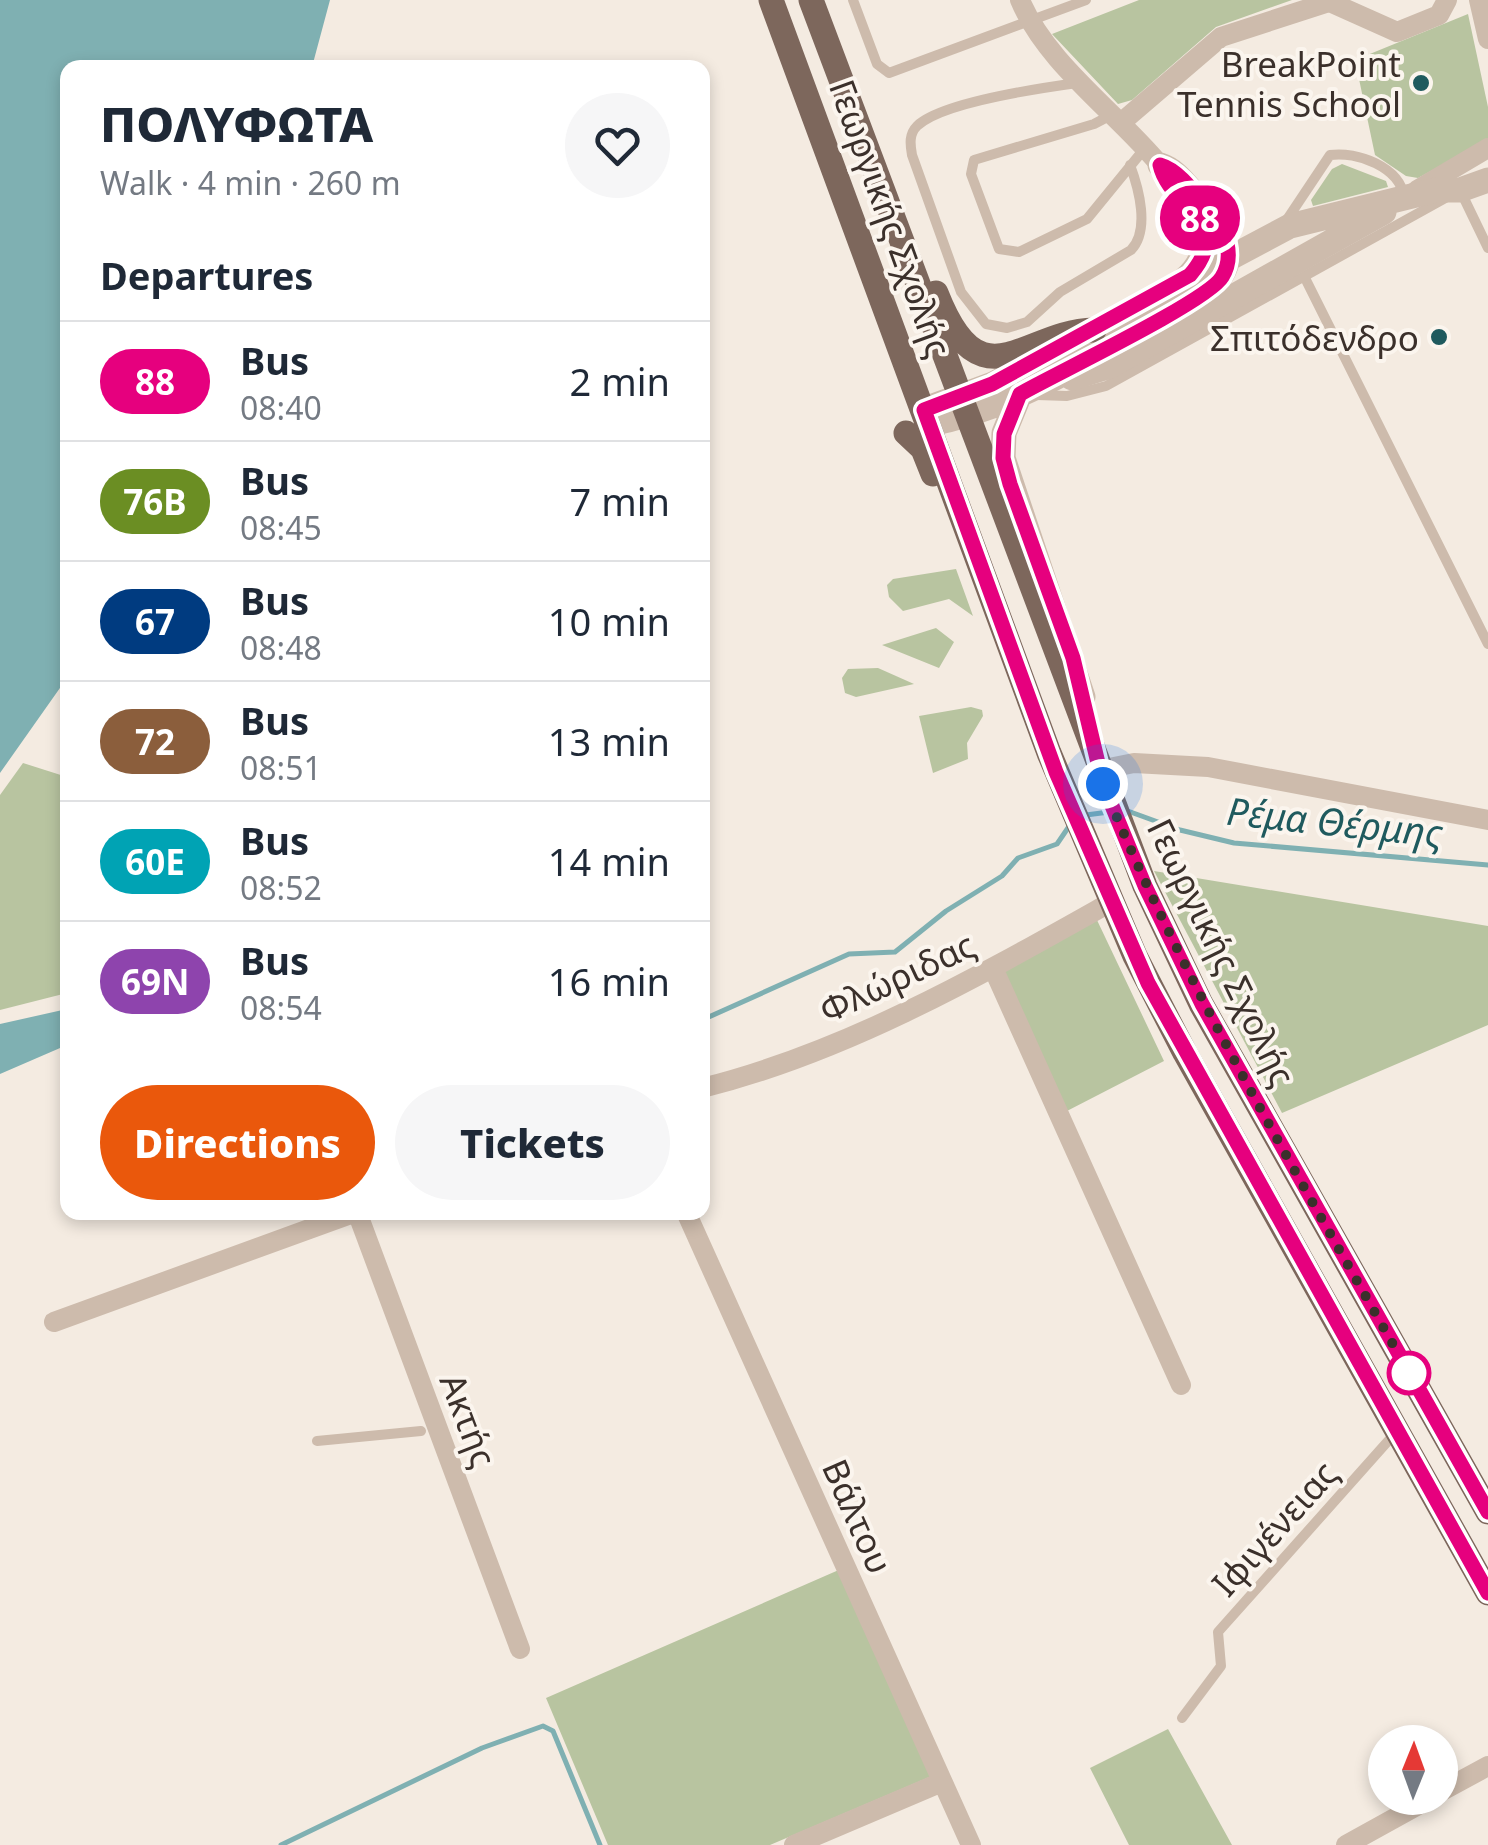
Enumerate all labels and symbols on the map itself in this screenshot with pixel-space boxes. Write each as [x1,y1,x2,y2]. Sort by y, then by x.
place label: BreakPoint Tennis School [1177,40,1401,127]
marker: BreakPoint Tennis School [1410,72,1432,94]
street label: Γεωργικής Σχολής [819,73,963,363]
line badge: 88 [1155,186,1245,250]
place label: Σπιτόδενδρο [1210,314,1419,361]
marker: Σπιτόδενδρο [1428,326,1450,348]
your location [1078,759,1128,809]
water label: Ρέμα Θέρμης [1224,784,1446,858]
street label: Γεωργικής Σχολής [1137,811,1307,1093]
street label: Φλώριδας [812,921,982,1033]
unlabelled marker [1388,1352,1430,1394]
street label: Ακτής [430,1367,508,1473]
street label: Ιφιγένειας [1201,1450,1347,1606]
street label: Βάλτου [812,1451,904,1581]
north arrow [1368,1725,1458,1815]

